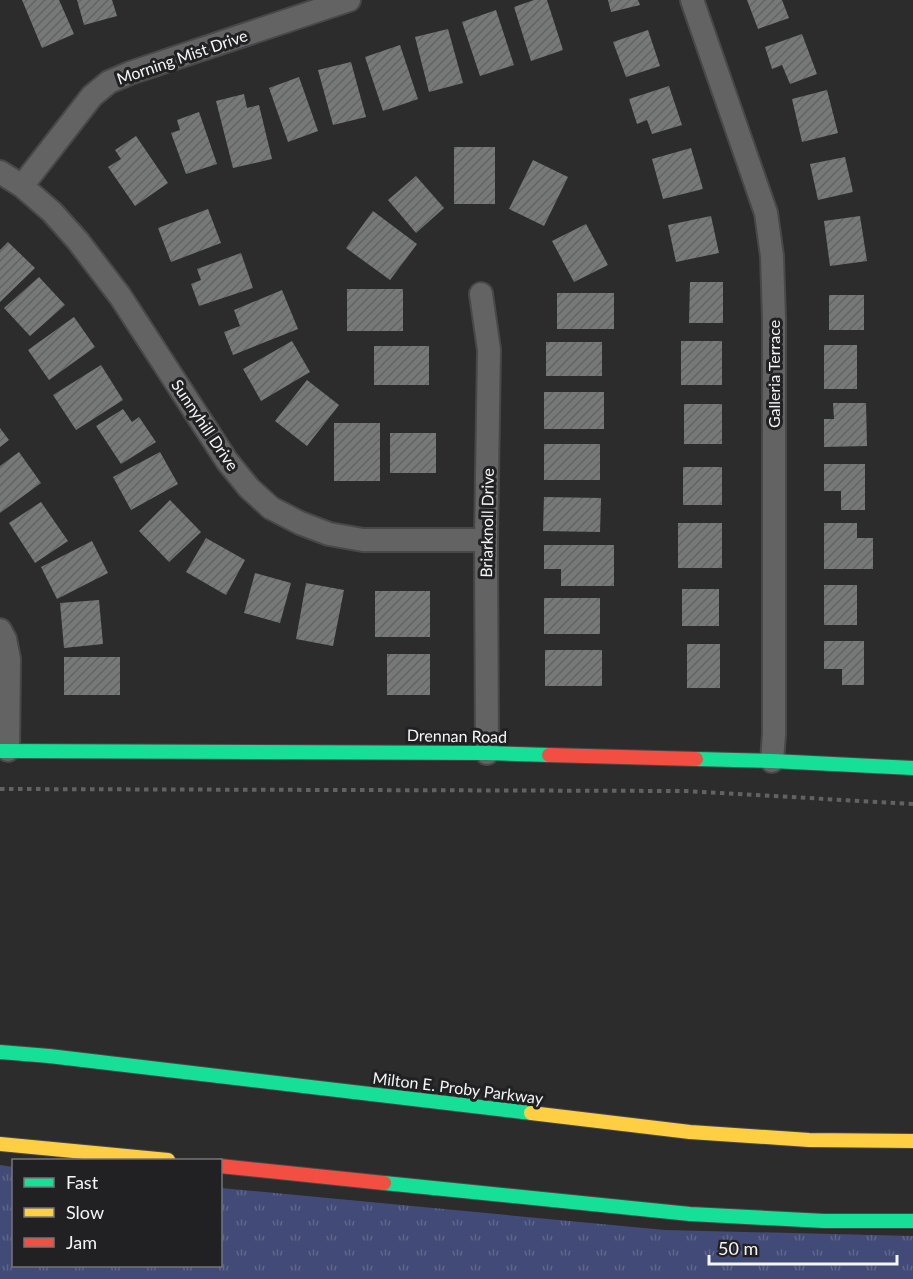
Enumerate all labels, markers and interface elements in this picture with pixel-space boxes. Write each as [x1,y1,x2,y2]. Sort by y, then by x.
street label: Morning Mist Drive [114,25,250,88]
street label: Galleria Terrace [764,320,783,428]
street label: Sunnyhill Drive [168,376,243,474]
street label: Briarknoll Drive [476,468,497,578]
street label: Drennan Road [407,725,507,746]
street label: Milton E. Proby Parkway [372,1068,545,1107]
legend [12,1159,222,1267]
text: Fast [66,1171,99,1193]
text: Slow [66,1201,104,1223]
scale bar [709,1228,896,1266]
text: Jam [66,1231,97,1253]
text: 50 m [718,1237,758,1259]

